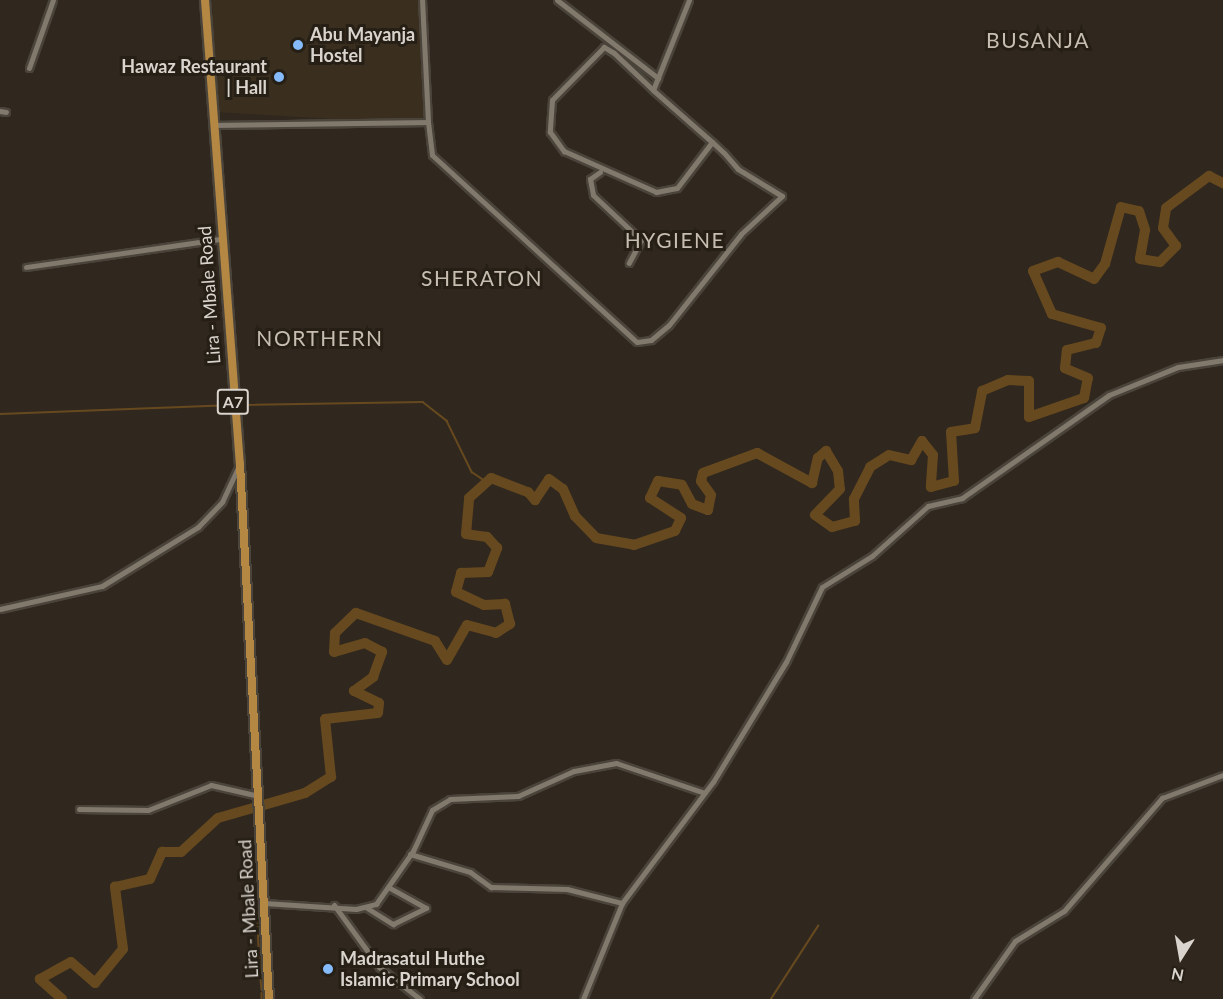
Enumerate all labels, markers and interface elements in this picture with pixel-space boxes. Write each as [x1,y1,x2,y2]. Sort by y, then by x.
place label: Abu Mayanja Hostel [310,24,415,66]
district label: BUSANJA [986,27,1090,53]
marker: Abu Mayanja Hostel [291,38,305,52]
place label: Hawaz Restaurant | Hall [121,56,267,98]
marker: Hawaz Restaurant | Hall [272,70,286,84]
street label: Lira - Mbale Road [193,225,225,365]
district label: HYGIENE [625,227,725,253]
district label: SHERATON [421,265,543,291]
district label: NORTHERN [256,325,384,351]
road number: A7 [216,389,250,415]
street label: Lira - Mbale Road [234,839,262,979]
north arrow [1151,927,1211,987]
place label: Madrasatul Huthe Islamic Primary School [340,948,520,990]
marker: Madrasatul Huthe Islamic Primary School [321,962,335,976]
text: N [1170,965,1185,986]

